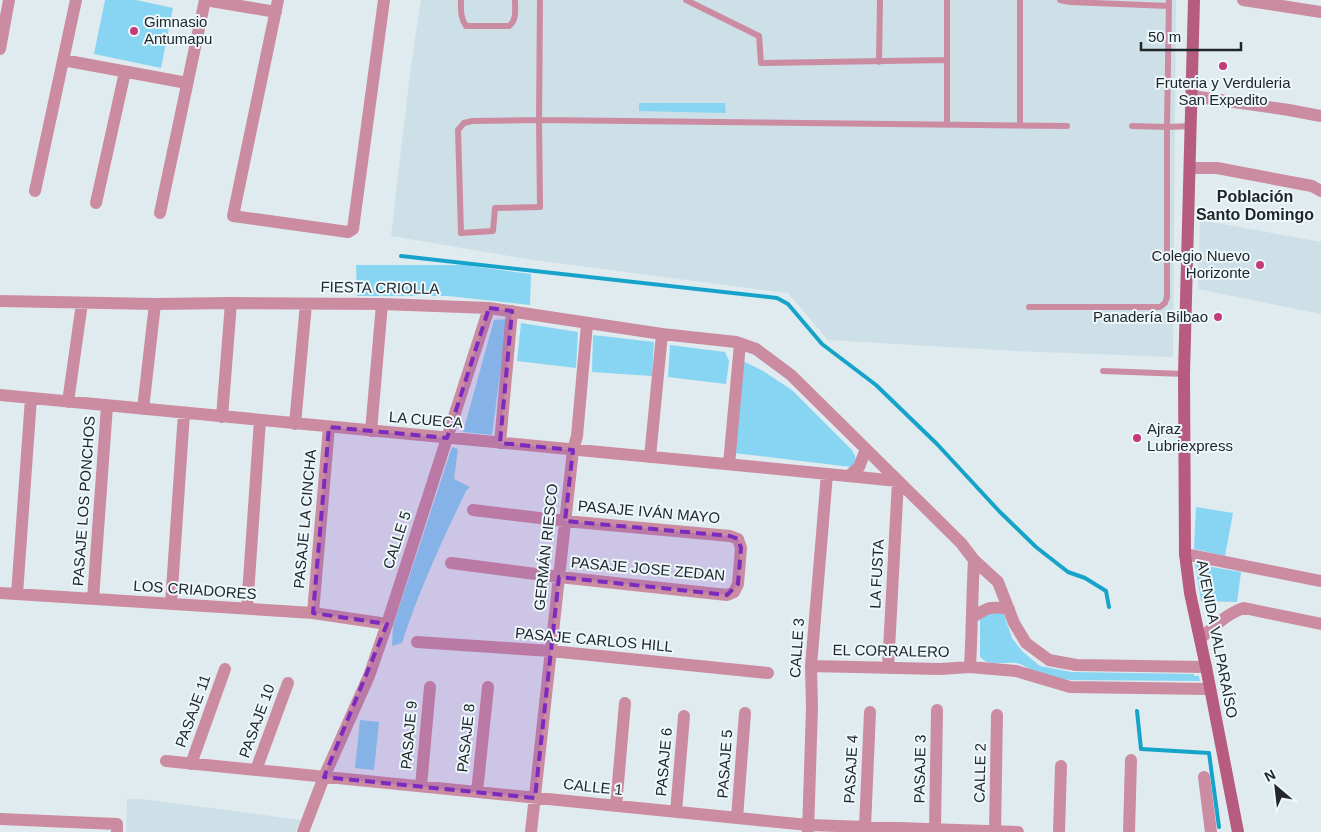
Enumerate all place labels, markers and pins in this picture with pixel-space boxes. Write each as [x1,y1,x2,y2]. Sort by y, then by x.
place label: Gimnasio Antumapu [144,13,212,47]
marker: Gimnasio Antumapu [128,25,140,37]
marker: Fruteria y Verduleria San Expedito [1217,60,1229,72]
place label: Fruteria y Verduleria San Expedito [1155,74,1291,108]
place label: Colegio Nuevo Horizonte [1152,247,1250,281]
marker: Colegio Nuevo Horizonte [1254,259,1266,271]
place label: Panadería Bilbao [1093,308,1208,325]
marker: Panadería Bilbao [1212,311,1224,323]
place label: Ajraz Lubriexpress [1147,420,1233,454]
marker: Ajraz Lubriexpress [1131,432,1143,444]

